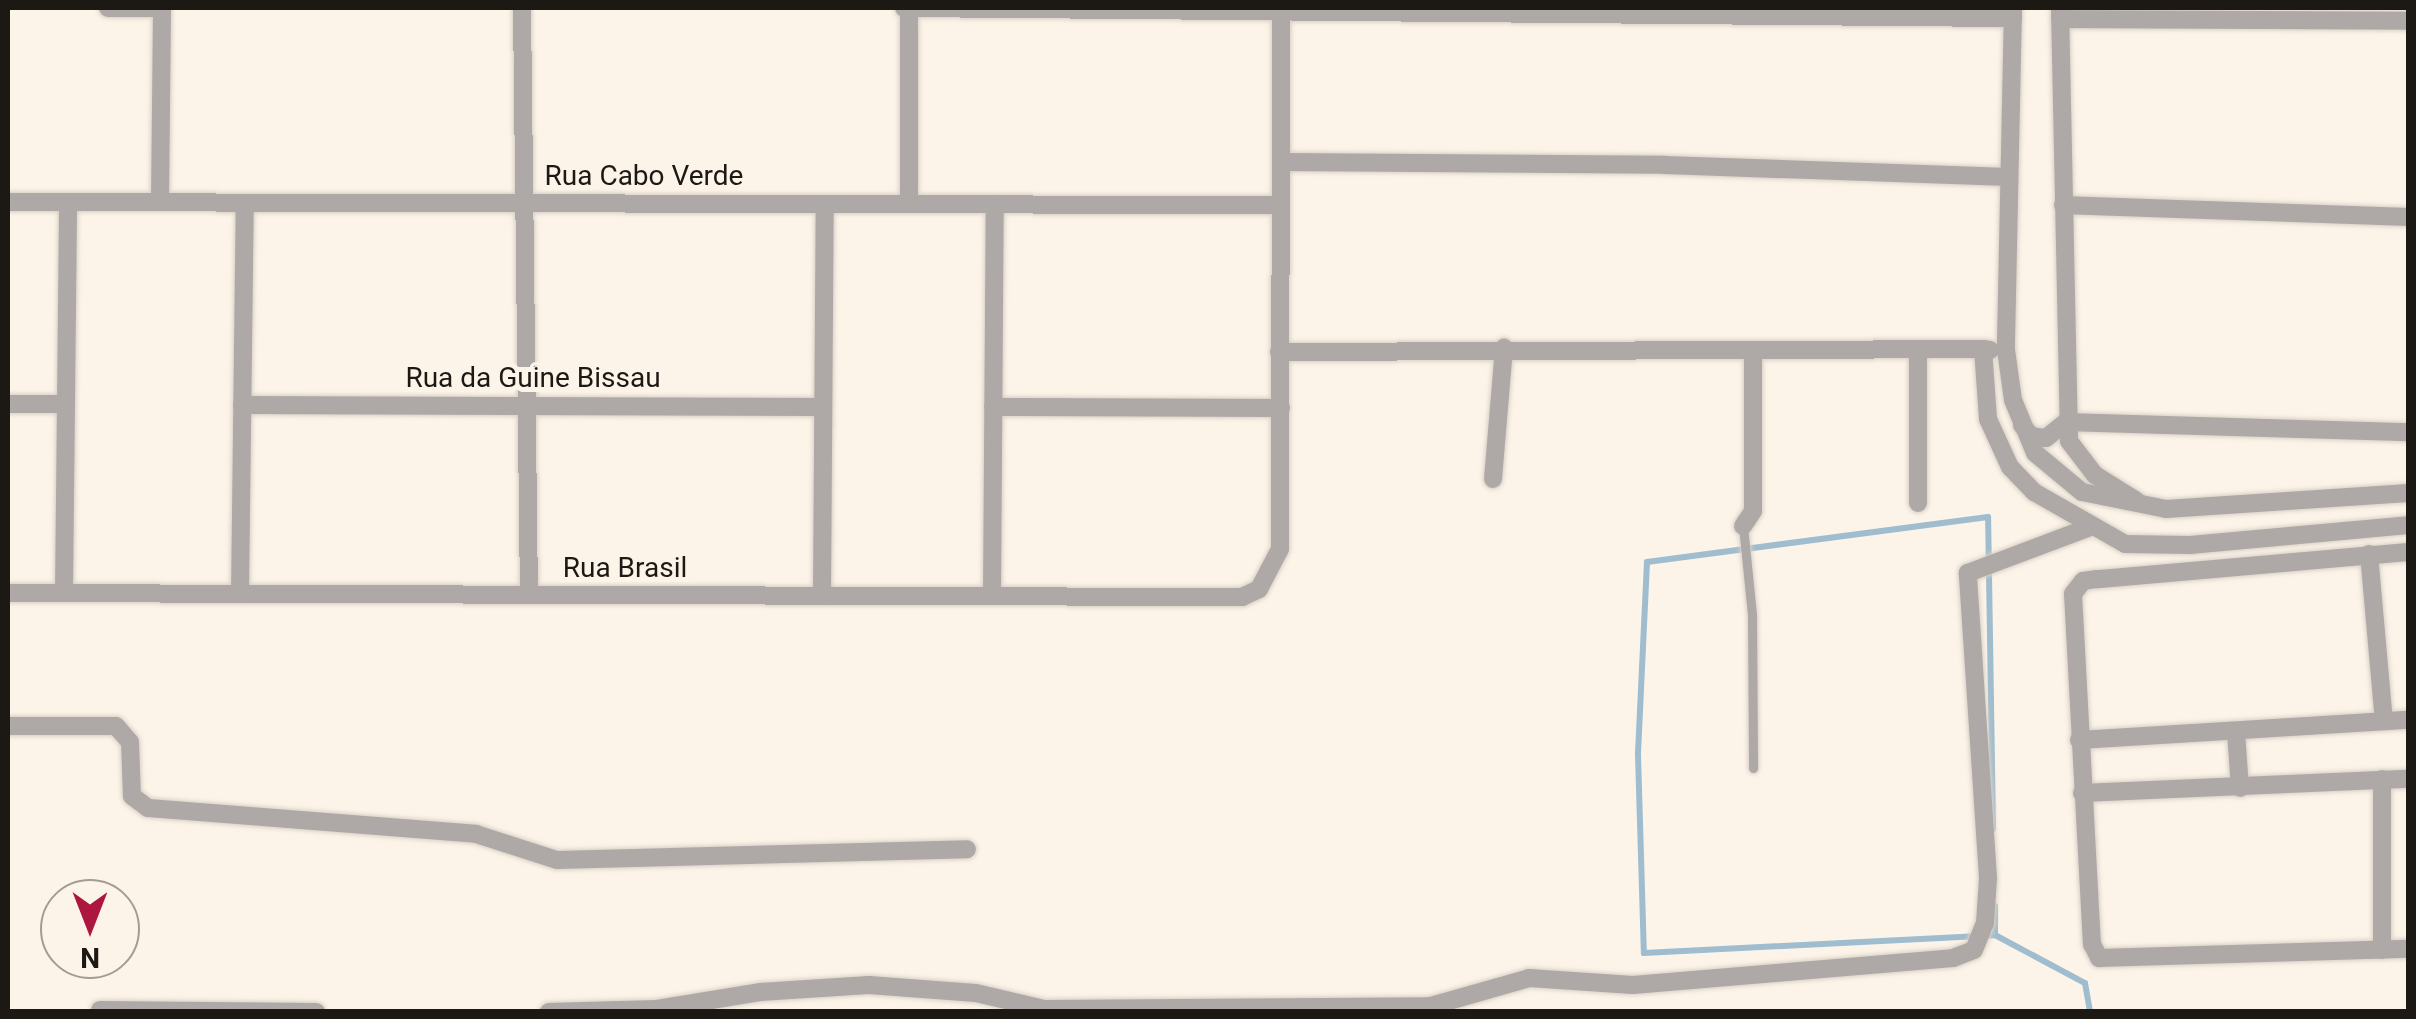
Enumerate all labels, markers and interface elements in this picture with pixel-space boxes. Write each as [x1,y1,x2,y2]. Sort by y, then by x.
street label: Rua Cabo Verde [545,159,743,193]
street label: Rua da Guine Bissau [405,361,661,395]
street label: Rua Brasil [563,551,687,585]
north arrow [40,879,140,979]
text: N [80,941,100,974]

